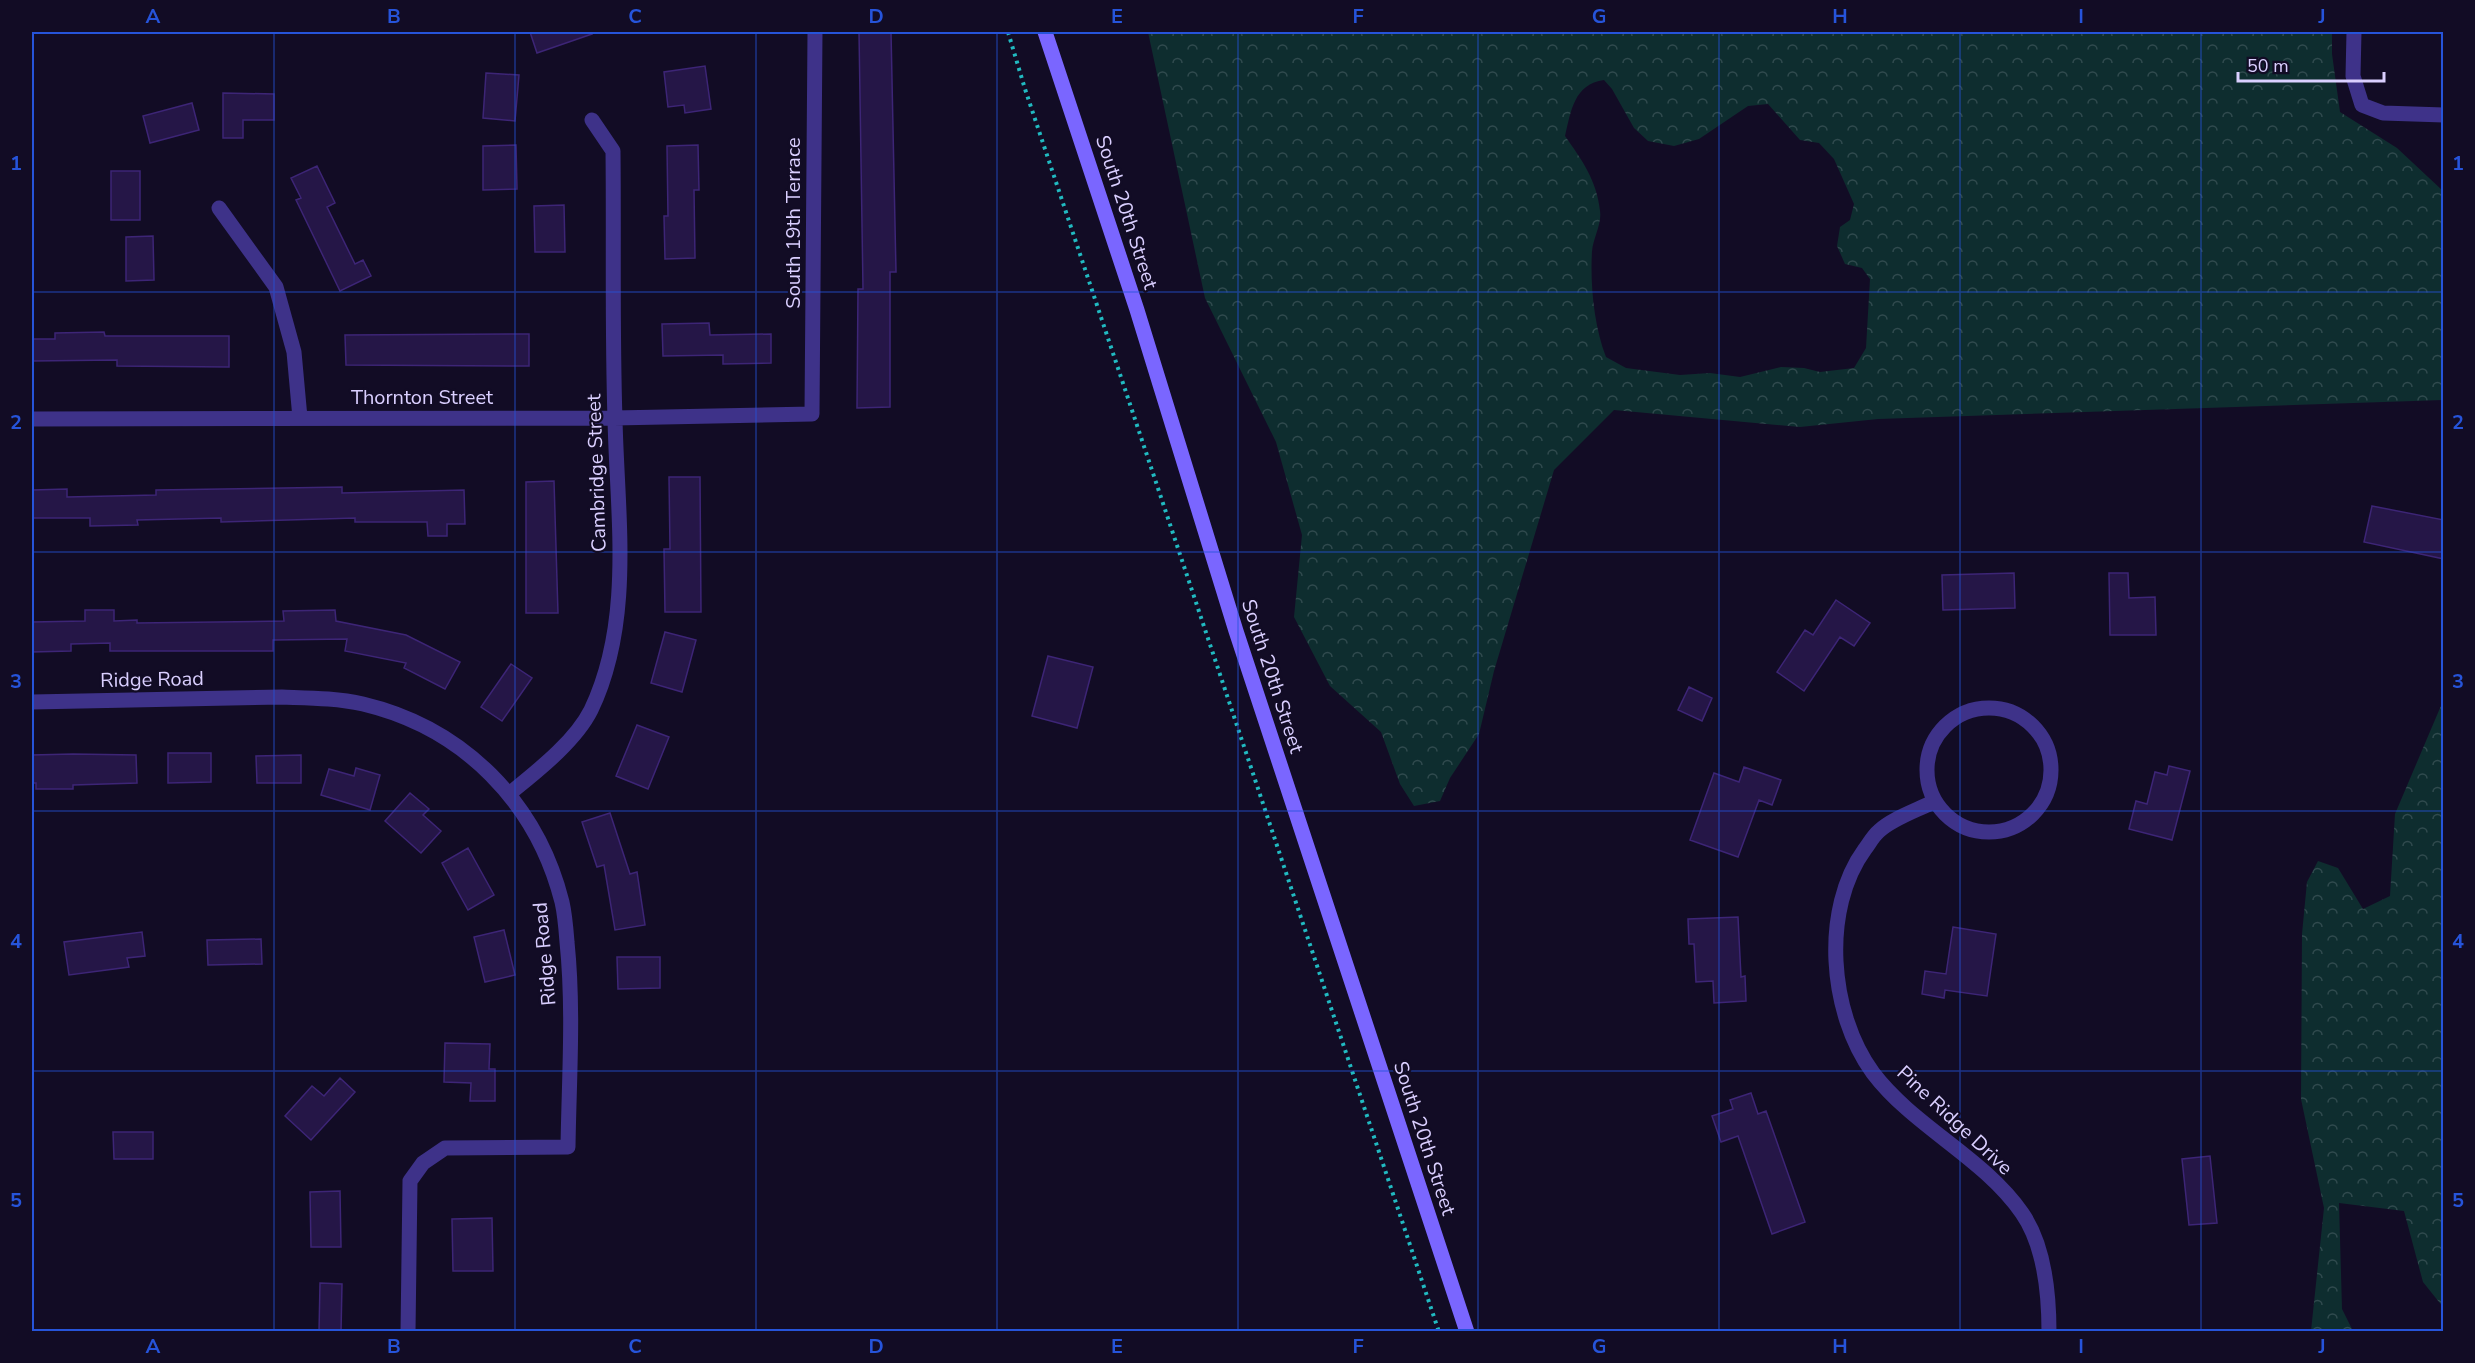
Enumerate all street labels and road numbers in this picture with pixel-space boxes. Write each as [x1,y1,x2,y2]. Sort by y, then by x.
street label: South 20th Street [1089,132,1164,293]
street label: South 19th Terrace [780,137,807,309]
street label: Thornton Street [351,384,494,411]
street label: Cambridge Street [580,393,613,552]
street label: South 20th Street [1235,596,1310,757]
street label: Ridge Road [100,665,204,694]
street label: Ridge Road [527,901,562,1007]
street label: South 20th Street [1387,1058,1462,1219]
street label: Pine Ridge Drive [1891,1060,2018,1181]

